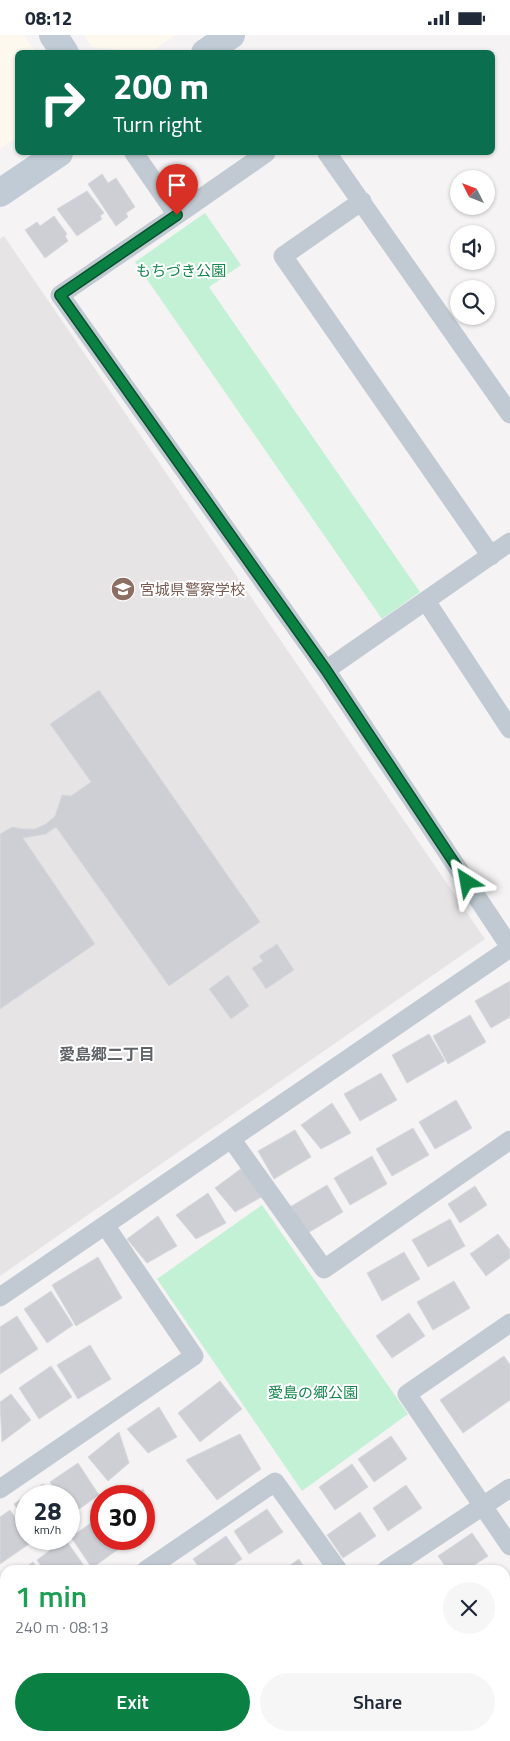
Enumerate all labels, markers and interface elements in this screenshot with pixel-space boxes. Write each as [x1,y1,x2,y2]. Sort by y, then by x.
text: 08:12 [25,3,72,32]
text: 200 m [113,59,209,113]
icon: right [30,70,95,135]
text: Turn right [113,107,202,141]
pin [156,164,198,215]
north arrow [450,170,495,215]
map controls [450,170,495,325]
icon: arrive [163,171,191,199]
button: sound [450,225,495,270]
park label: もちづき公園 [136,259,226,282]
button: search [450,280,495,325]
school or university icon: 宮城県警察学校 [110,576,136,602]
place label: 宮城県警察学校 [140,578,245,601]
position arrow [440,855,492,907]
district label: 愛島郷二丁目 [59,1042,155,1066]
park label: 愛島の郷公園 [268,1381,358,1404]
speed limit sign: 30 [90,1485,155,1550]
text: 28 [33,1492,62,1530]
text: km/h [34,1520,61,1539]
text: 1 min [15,1573,87,1619]
button: close [443,1582,495,1634]
text: 240 m · 08:13 [15,1615,109,1639]
button: Exit [15,1673,250,1731]
button: Share [260,1673,495,1731]

